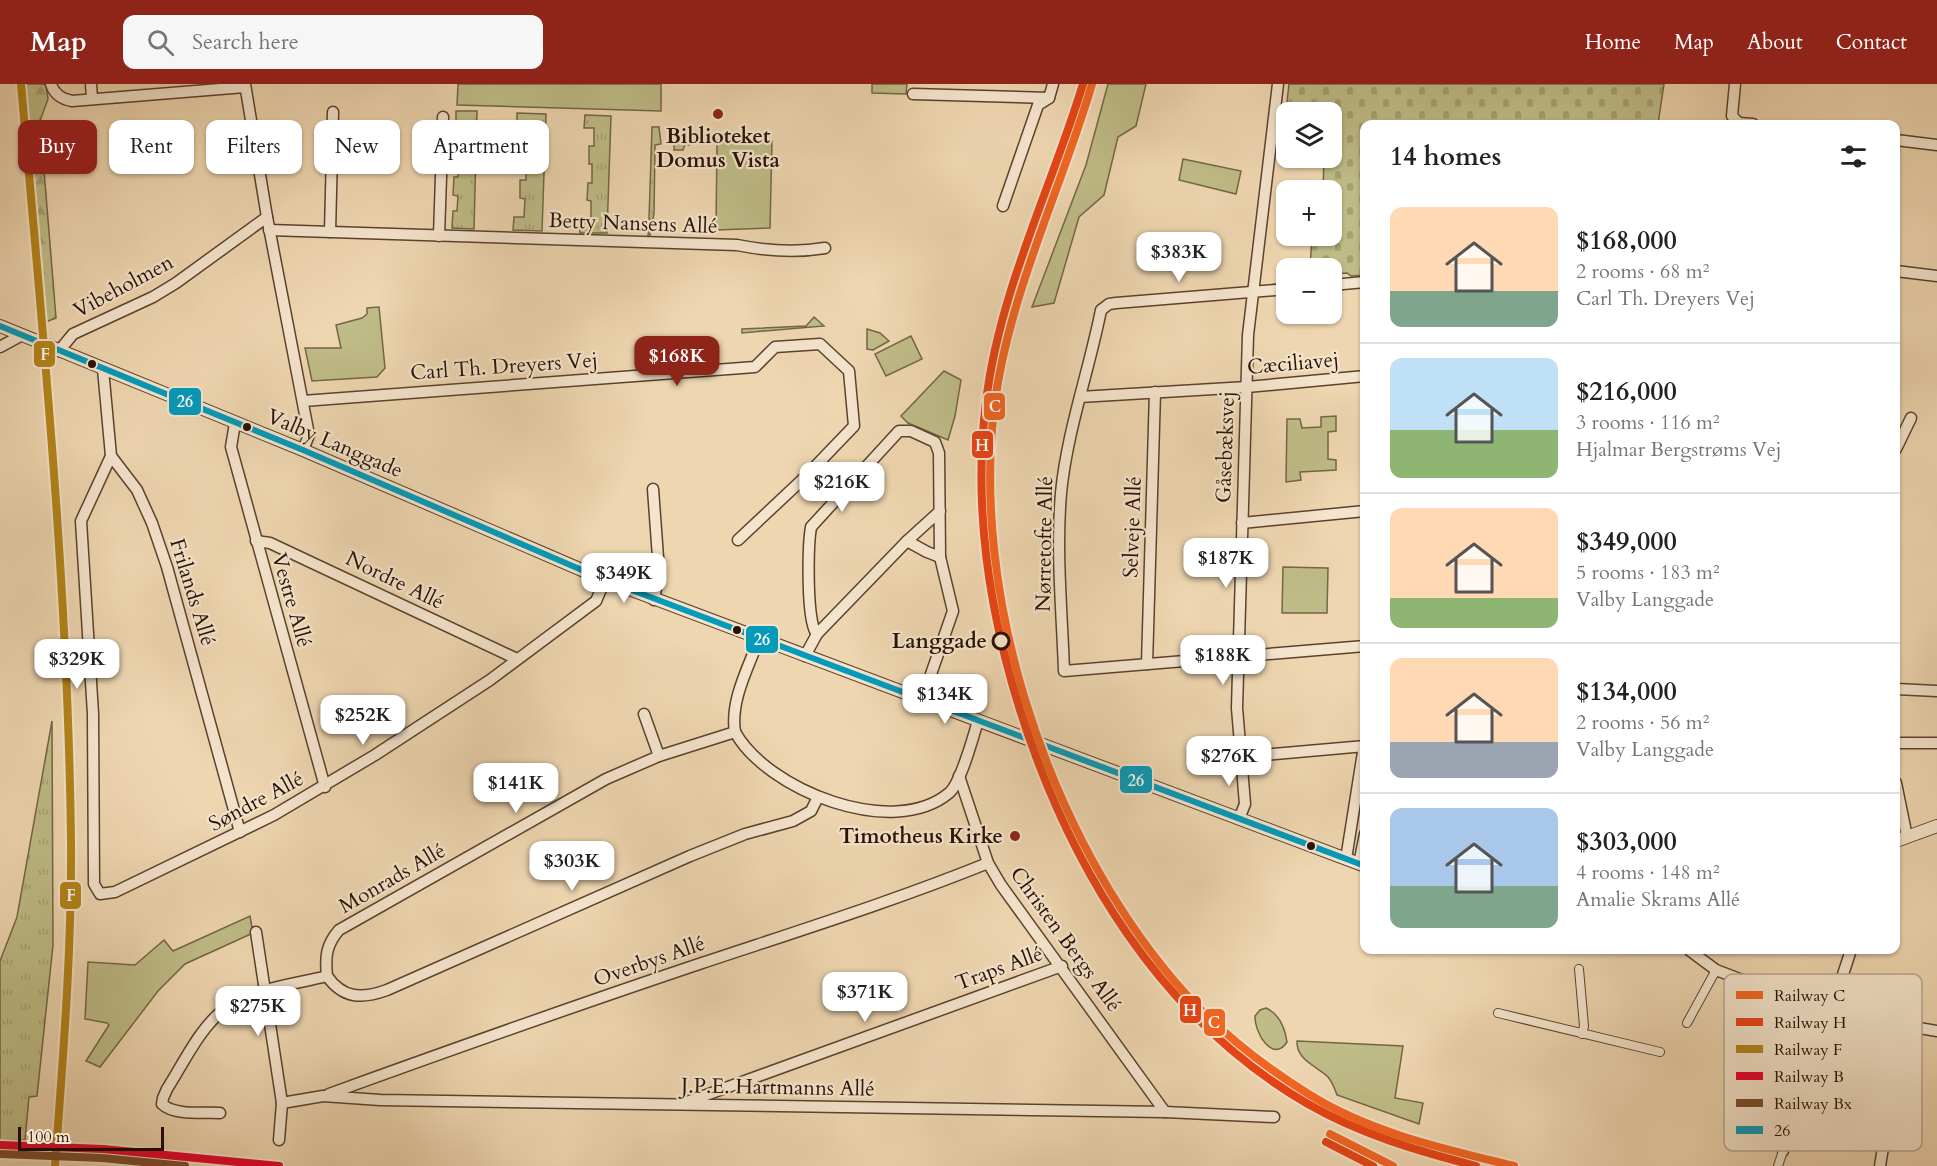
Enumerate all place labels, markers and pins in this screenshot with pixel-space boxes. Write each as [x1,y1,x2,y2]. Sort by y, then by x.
marker: Biblioteket Domus Vista [711,107,725,121]
place label: Biblioteket Domus Vista [656,122,780,175]
pin: $383K [1137,232,1221,283]
pin: $168K [635,336,719,387]
unlabelled marker [86,358,98,370]
unlabelled marker [241,421,253,433]
pin: $216K [800,462,884,513]
pin: $187K [1184,538,1268,589]
pin: $349K [582,553,666,604]
unlabelled marker [731,624,743,636]
place label: Langgade [892,627,987,656]
marker: Langgade [992,632,1010,650]
pin: $188K [1181,635,1265,686]
pin: $329K [35,639,119,690]
pin: $134K [903,674,987,725]
pin: $252K [321,695,405,746]
pin: $276K [1187,736,1271,787]
pin: $141K [474,763,558,814]
place label: Timotheus Kirke [839,822,1003,851]
marker: Timotheus Kirke [1008,829,1022,843]
unlabelled marker [1305,840,1317,852]
pin: $303K [530,841,614,892]
pin: $371K [823,972,907,1023]
pin: $275K [216,986,300,1037]

